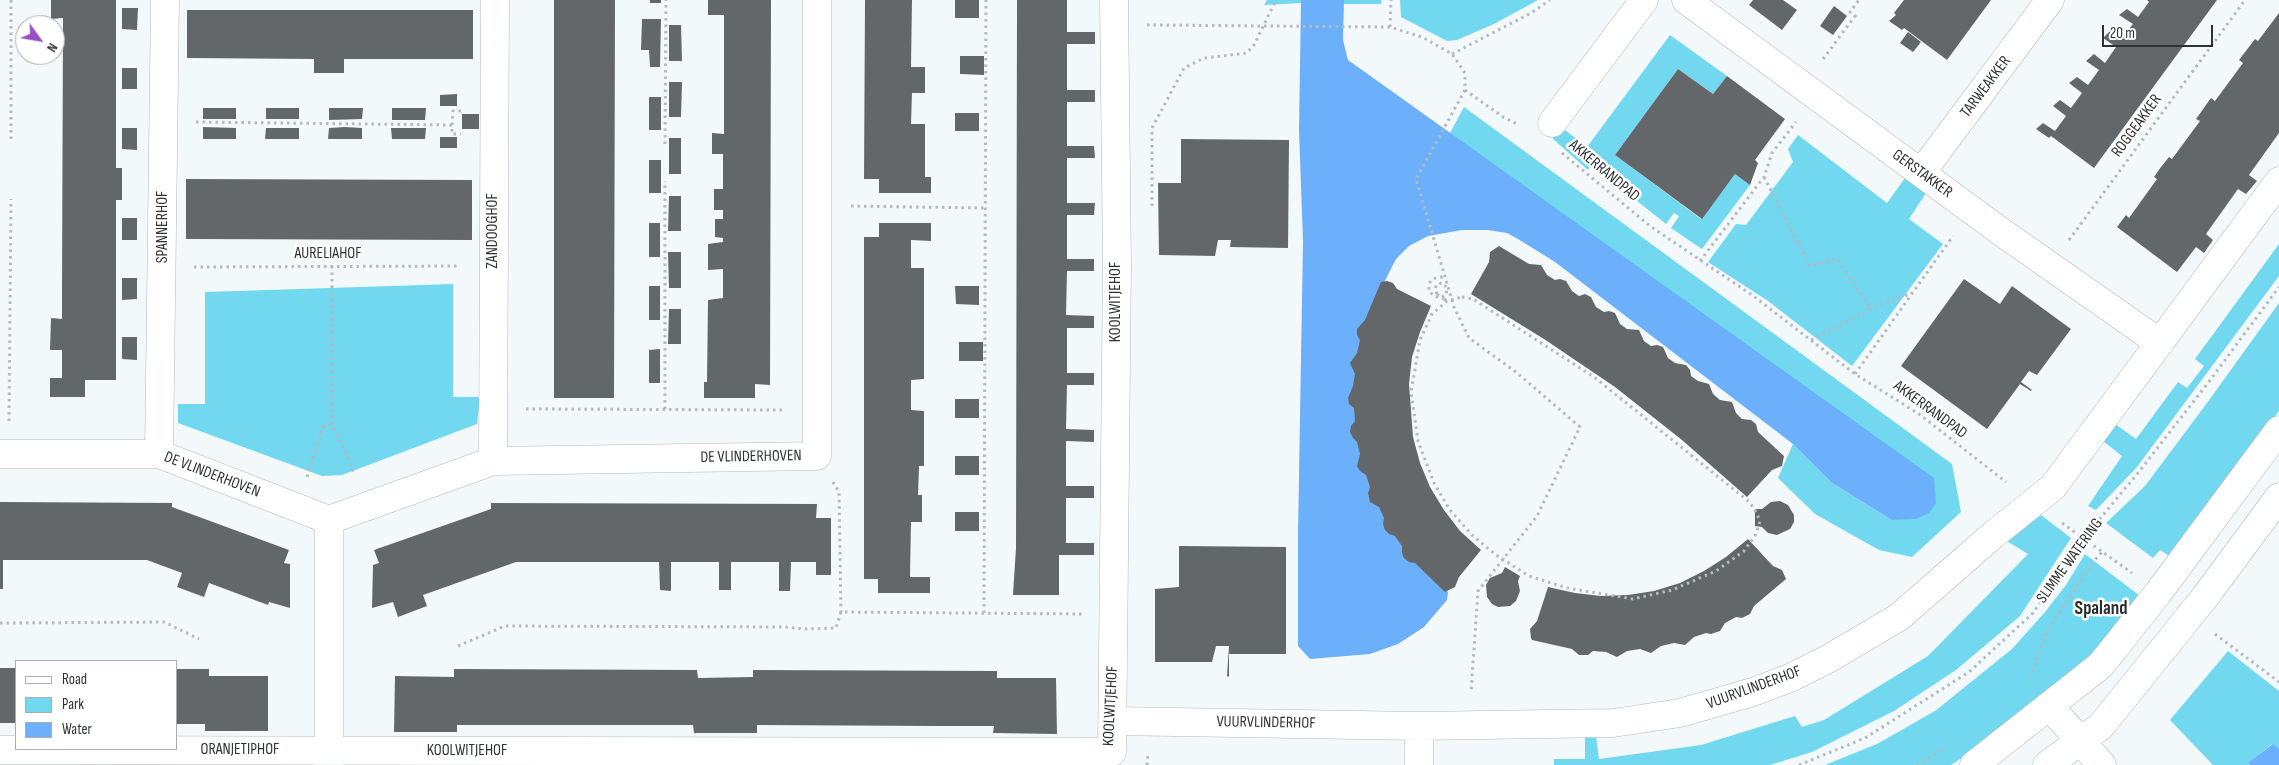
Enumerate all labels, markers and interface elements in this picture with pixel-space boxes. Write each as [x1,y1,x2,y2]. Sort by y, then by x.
north arrow [15,15,65,65]
scale bar [2104,15,2215,47]
text: 20 m [2110,24,2135,43]
text: N [43,40,61,55]
street label: TARWEAKKER [1957,52,2015,122]
street label: ROGGEAKKER [2108,91,2166,161]
street label: AKKERRANDPAD [1565,136,1643,206]
street label: GERSTAKKER [1888,146,1956,202]
street label: SPANNERHOF [153,191,173,263]
street label: ZANDOOGHOF [483,193,503,269]
street label: AURELIAHOF [295,244,361,264]
street label: KOOLWITJEHOF [1106,262,1126,342]
street label: AKKERRANDPAD [1889,377,1971,443]
street label: DE VLINDERHOVEN [700,447,802,467]
street label: DE VLINDERHOVEN [161,448,263,502]
street label: SLIMME WATERING [2033,515,2107,607]
district label: Spaland [2075,598,2127,620]
legend [15,660,178,750]
street label: VUURVLINDERHOF [1704,662,1804,714]
street label: KOOLWITJEHOF [1099,665,1123,747]
text: Road [62,670,87,689]
text: Park [62,695,84,714]
street label: VUURVLINDERHOF [1216,713,1316,733]
text: Water [62,720,92,739]
street label: ORANJETIPHOF [201,740,279,760]
street label: KOOLWITJEHOF [427,741,507,761]

